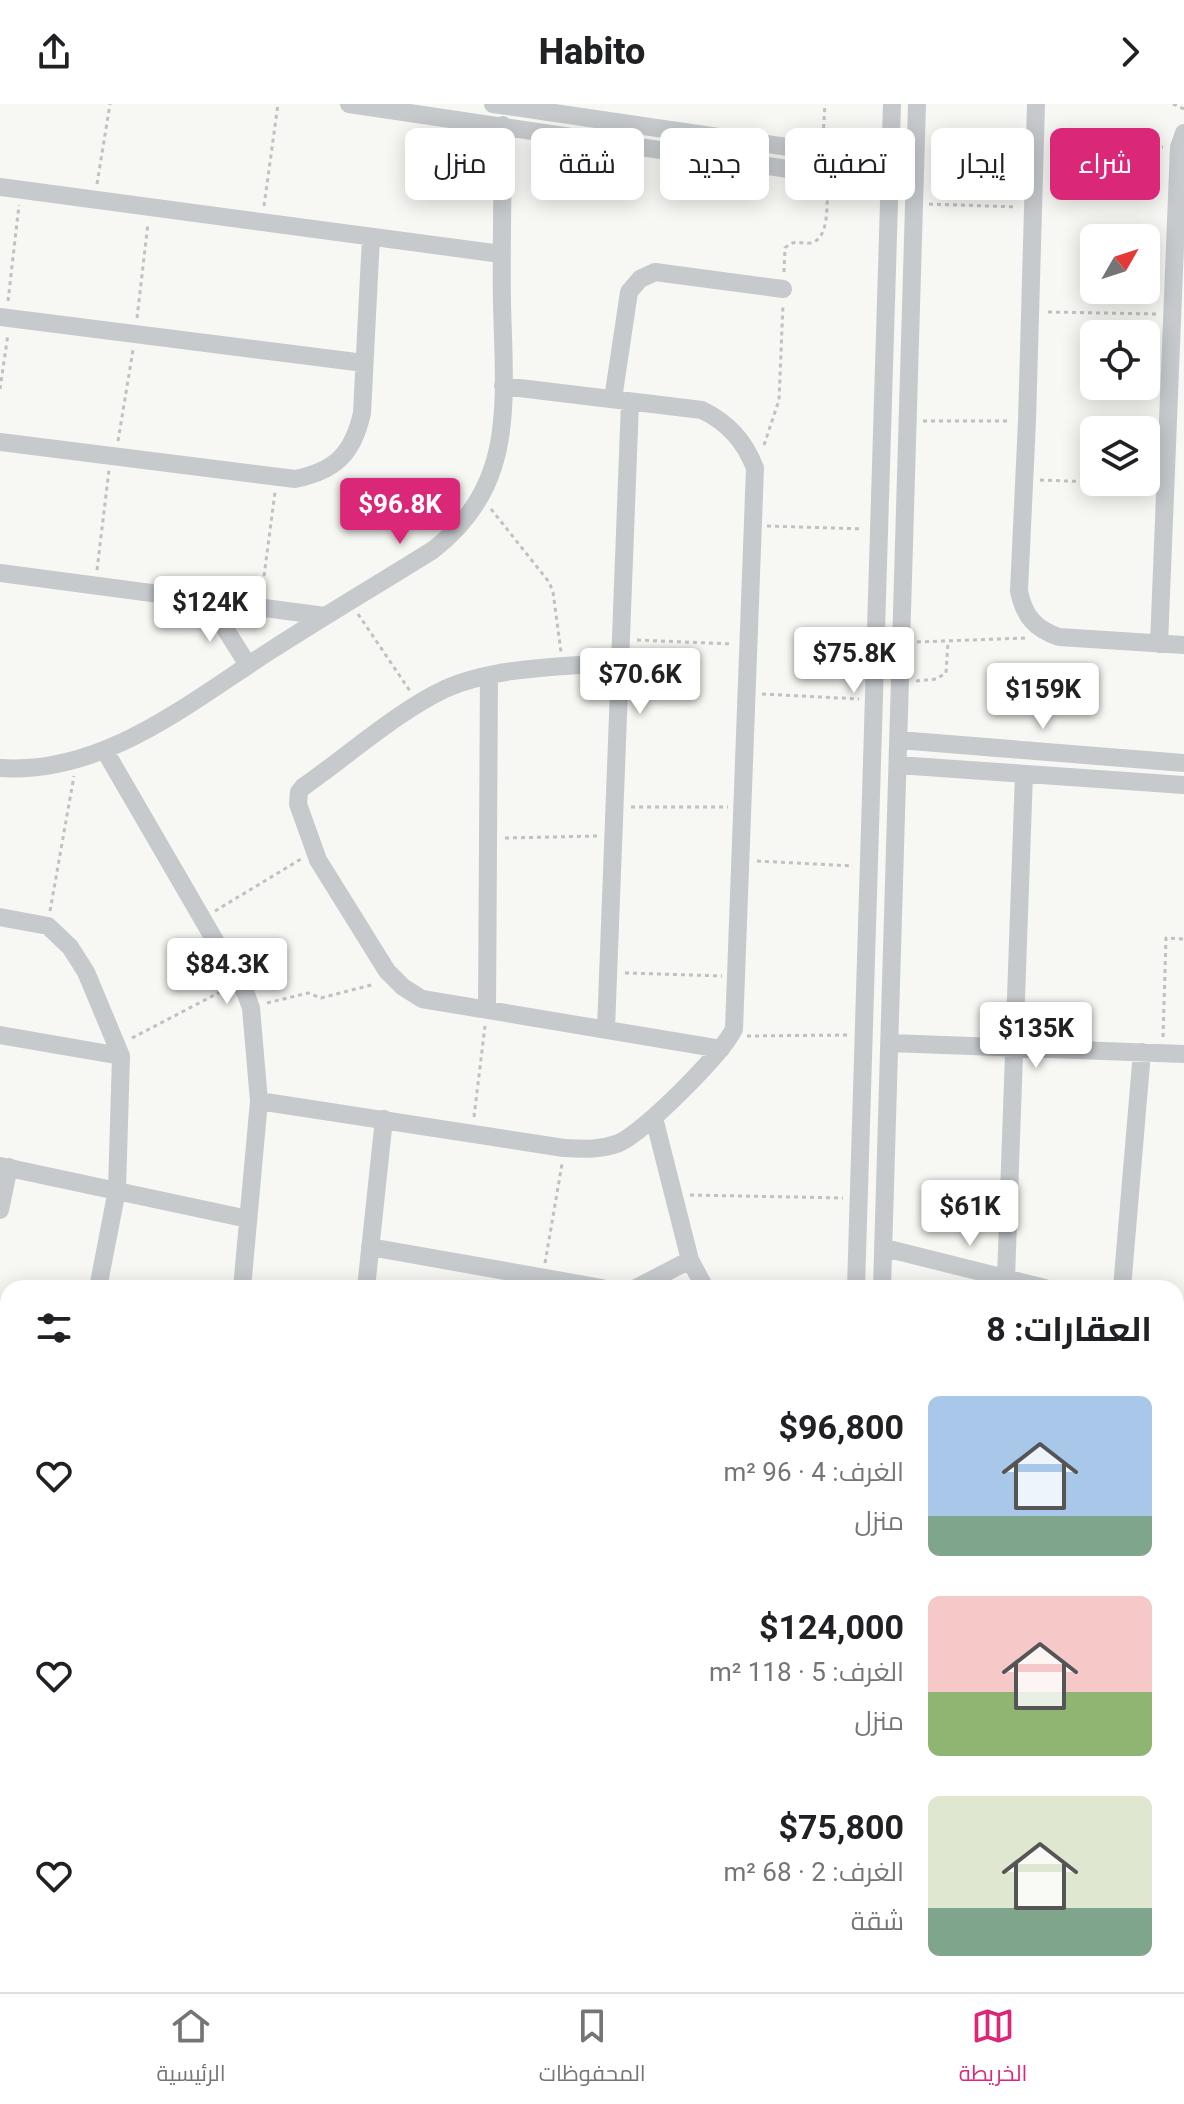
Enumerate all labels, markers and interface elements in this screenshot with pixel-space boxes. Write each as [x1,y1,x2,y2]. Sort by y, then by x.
icon: share [32,30,76,74]
icon: forward [1108,30,1152,74]
text: Habito [539,31,645,73]
chip: منزل [405,128,515,200]
chip: شقة [531,128,644,200]
chip: جديد [660,128,769,200]
chip: تصفية [785,128,915,200]
chip: إيجار [931,128,1034,200]
chip: شراء [1050,128,1160,200]
north arrow [1080,224,1160,304]
map controls [1080,224,1160,496]
button: locate [1080,320,1160,400]
button: layers [1080,416,1160,496]
pin: $96.8K [335,478,465,546]
text: $96.8K [358,489,442,519]
pin: $124K [154,576,266,644]
text: $124K [172,587,248,617]
pin: $75.8K [789,627,919,695]
text: $75.8K [812,638,896,668]
pin: $70.6K [575,648,705,716]
text: $70.6K [598,659,682,689]
pin: $159K [987,663,1099,731]
text: $159K [1005,674,1081,704]
pin: $84.3K [162,938,292,1006]
text: $84.3K [185,949,269,979]
pin: $135K [980,1002,1092,1070]
text: $135K [998,1013,1074,1043]
pin: $61K [923,1180,1017,1248]
text: $61K [939,1191,1001,1221]
icon: filters [32,1306,76,1350]
text: العقارات: 8 [986,1309,1152,1349]
text: $96,800 [779,1407,904,1447]
icon: home [992,1428,1088,1524]
icon: heart [32,1454,76,1498]
text: الغرف: 4 · 96 m² [724,1457,904,1487]
text: منزل [855,1506,904,1536]
text: $124,000 [759,1607,904,1647]
icon: home [992,1628,1088,1724]
icon: heart [32,1654,76,1698]
text: الغرف: 5 · 118 m² [709,1657,904,1687]
text: منزل [855,1706,904,1736]
text: $75,800 [779,1807,904,1847]
icon: home [992,1828,1088,1924]
icon: heart [32,1854,76,1898]
text: الغرف: 2 · 68 m² [724,1857,904,1887]
text: شقة [851,1906,904,1936]
tab: الرئيسية [157,2004,226,2094]
tab: المحفوظات [539,2004,646,2094]
tab: الخريطة [959,2004,1027,2094]

